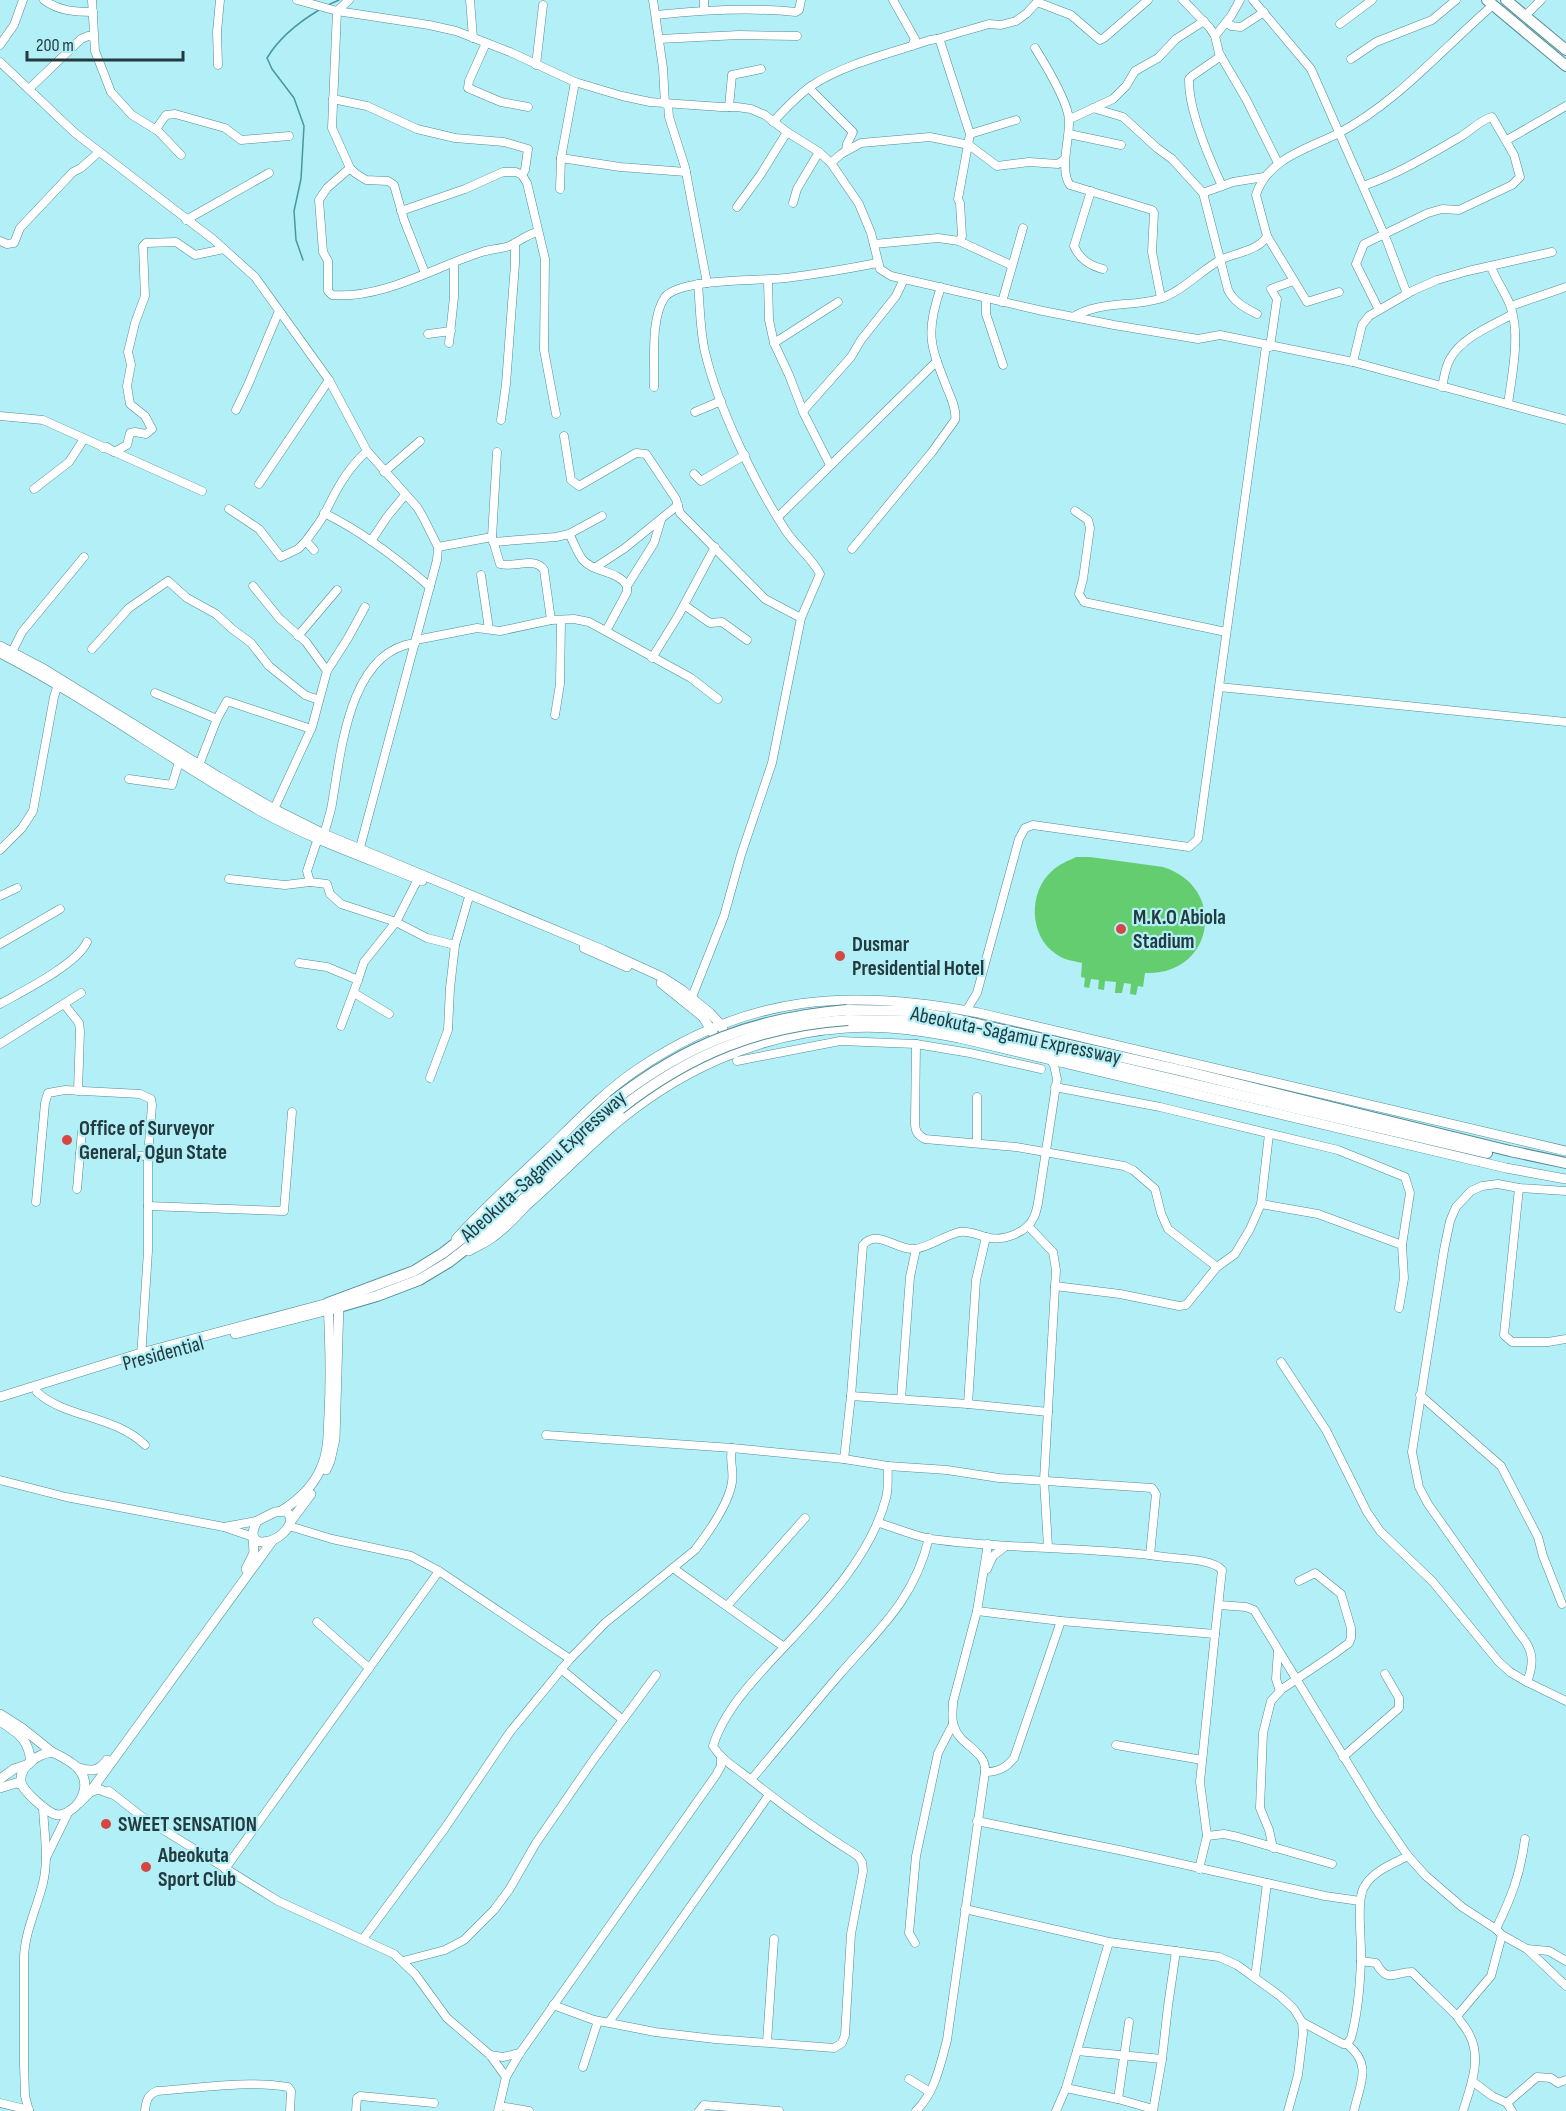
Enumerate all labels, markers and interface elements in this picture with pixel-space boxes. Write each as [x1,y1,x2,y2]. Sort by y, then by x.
scale bar [27,24,183,62]
text: 200 m [36,35,74,56]
place label: M.K.O Abiola Stadium [1133,905,1226,954]
marker: M.K.O Abiola Stadium [1114,922,1128,936]
place label: Dusmar Presidential Hotel [852,932,984,981]
marker: Dusmar Presidential Hotel [833,949,847,963]
street label: Abeokuta-Sagamu Expressway [907,1001,1123,1070]
street label: Abeokuta-Sagamu Expressway [455,1085,631,1248]
place label: Office of Surveyor General, Ogun State [79,1116,227,1165]
marker: Office of Surveyor General, Ogun State [60,1133,74,1147]
street label: Presidential [120,1331,206,1376]
place label: SWEET SENSATION [118,1812,257,1837]
marker: SWEET SENSATION [99,1817,113,1831]
place label: Abeokuta Sport Club [157,1843,236,1892]
marker: Abeokuta Sport Club [139,1860,153,1874]

